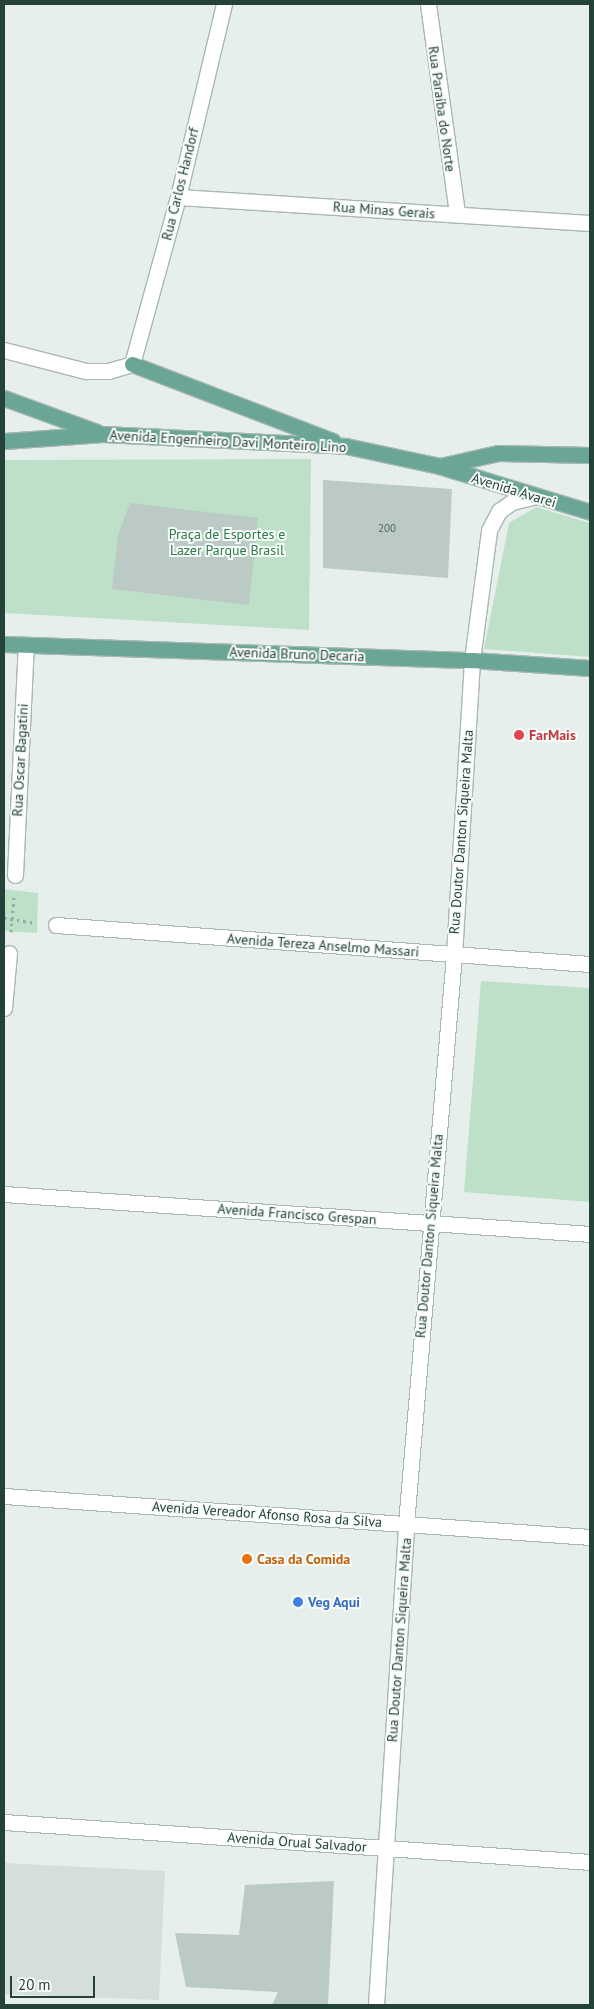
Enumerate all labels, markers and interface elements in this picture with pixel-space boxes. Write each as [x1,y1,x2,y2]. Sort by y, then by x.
street label: Rua Paraíba do Norte [425,45,459,173]
street label: Rua Carlos Handorf [158,126,202,242]
street label: Rua Minas Gerais [332,198,436,222]
street label: Avenida Engenheiro Davi Monteiro Lino [109,426,347,456]
street label: Avenida Avarei [469,469,559,511]
house number: 200 [378,521,396,535]
park label: Praça de Esportes e Lazer Parque Brasil [169,526,285,558]
street label: Avenida Bruno Decaria [229,643,365,665]
street label: Rua Oscar Bagatini [9,703,31,817]
place label: FarMais [529,727,576,743]
street label: Rua Doutor Danton Siqueira Malta [445,729,477,935]
marker: FarMais [513,729,525,741]
street label: Avenida Tereza Anselmo Massari [226,930,420,960]
street label: Rua Doutor Danton Siqueira Malta [412,1133,446,1339]
street label: Avenida Francisco Grespan [217,1200,377,1228]
street label: Avenida Vereador Afonso Rosa da Silva [151,1498,383,1530]
street label: Rua Doutor Danton Siqueira Malta [383,1537,415,1743]
place label: Casa da Comida [257,1551,350,1567]
marker: Casa da Comida [241,1553,253,1565]
place label: Veg Aqui [308,1594,360,1610]
marker: Veg Aqui [292,1596,304,1608]
street label: Avenida Orual Salvador [227,1829,367,1855]
scale bar [12,1966,98,1998]
text: 20 m [18,1975,51,1994]

